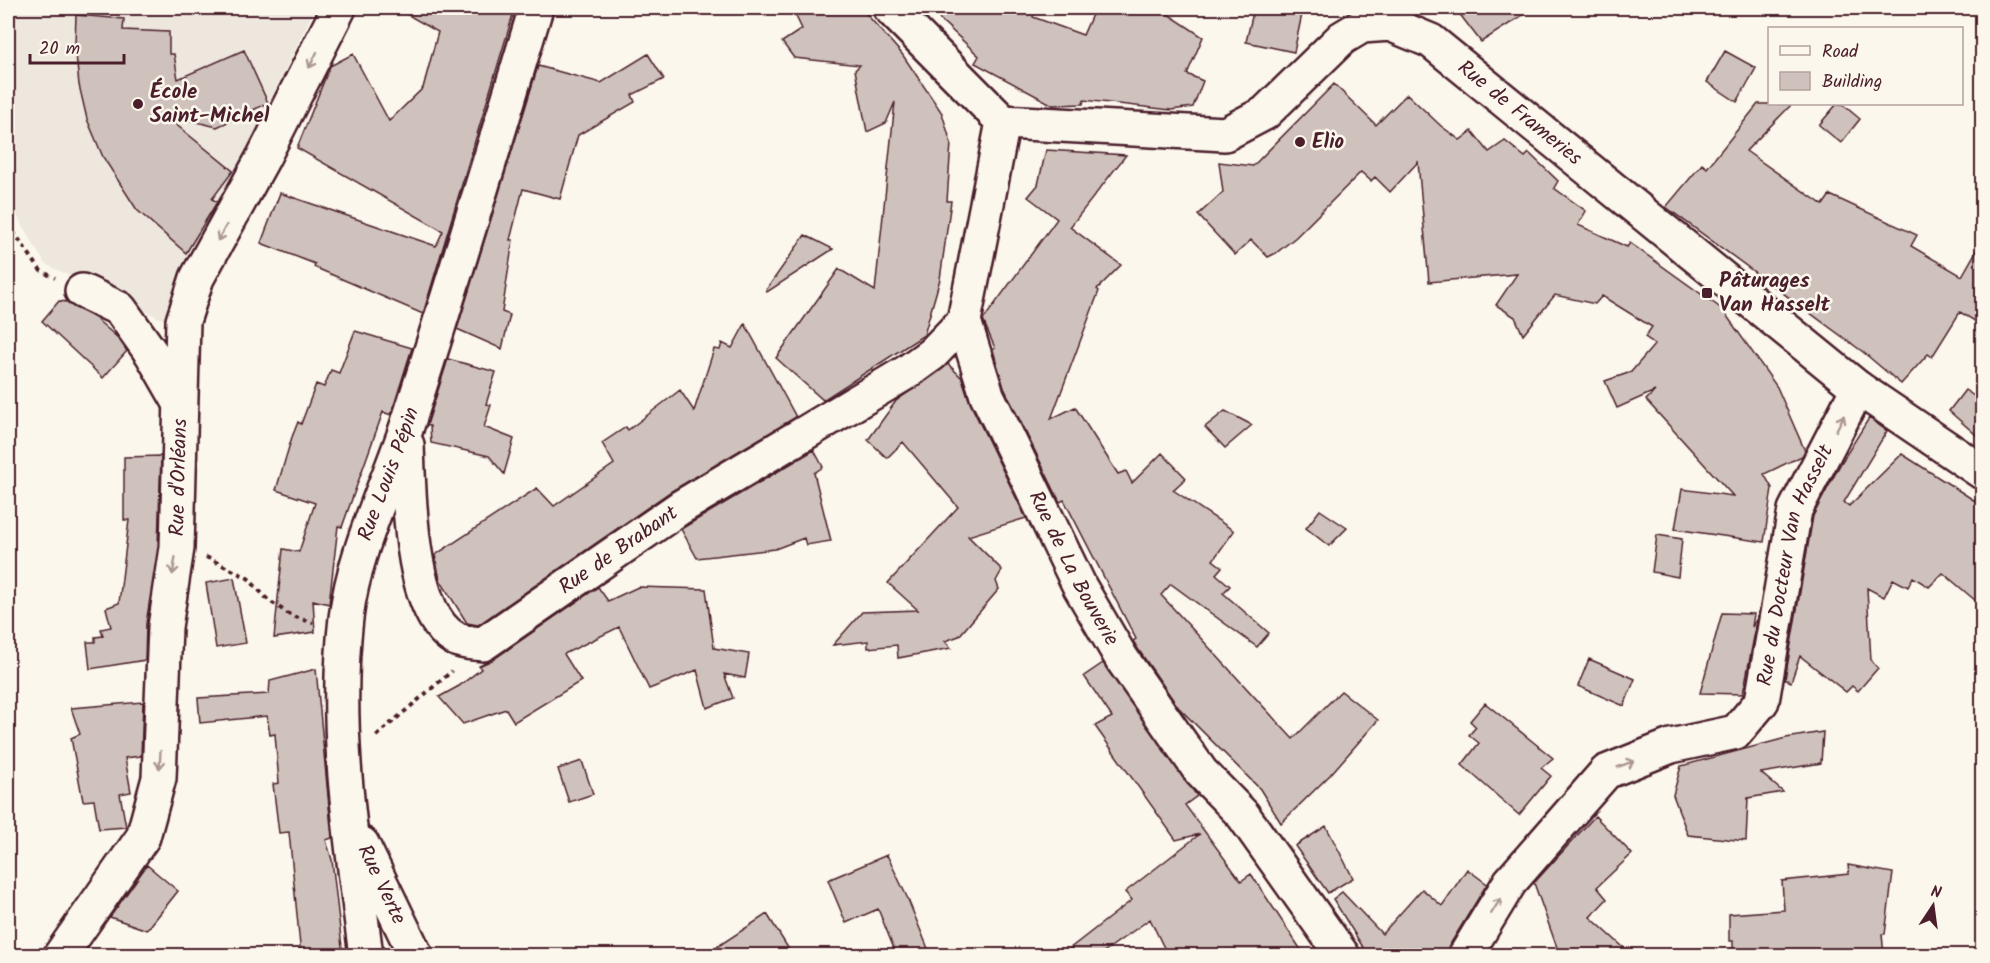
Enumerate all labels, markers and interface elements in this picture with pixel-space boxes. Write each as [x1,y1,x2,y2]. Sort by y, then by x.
scale bar [30,27,124,65]
legend [1768,27,1963,105]
text: 20 m [39,35,80,64]
text: Road [1822,38,1859,67]
one-way arrow [307,51,319,68]
street label: Rue de Frameries [1450,52,1589,174]
text: Building [1822,68,1882,97]
place label: École Saint-Michel [150,76,270,133]
marker: École Saint-Michel [131,97,145,111]
place label: Elio [1312,126,1345,159]
marker: Elio [1293,135,1307,149]
one-way arrow [216,224,228,241]
place label: Pâturages Van Hasselt [1719,265,1830,322]
marker: Pâturages Van Hasselt [1700,286,1714,300]
street label: Rue Louis Pépin [349,403,429,546]
one-way arrow [1834,415,1846,433]
street label: Rue d'Orléans [161,418,197,537]
street label: Rue du Docteur Van Hasselt [1748,438,1843,689]
street label: Rue de La Bouverie [1019,485,1128,653]
street label: Rue de Brabant [552,497,686,603]
one-way arrow [169,555,180,575]
one-way arrow [154,749,165,769]
one-way arrow [1616,758,1635,769]
street label: Rue Verte [348,839,415,931]
north arrow [1903,876,1963,936]
text: N [1928,880,1944,906]
one-way arrow [1490,898,1502,915]

